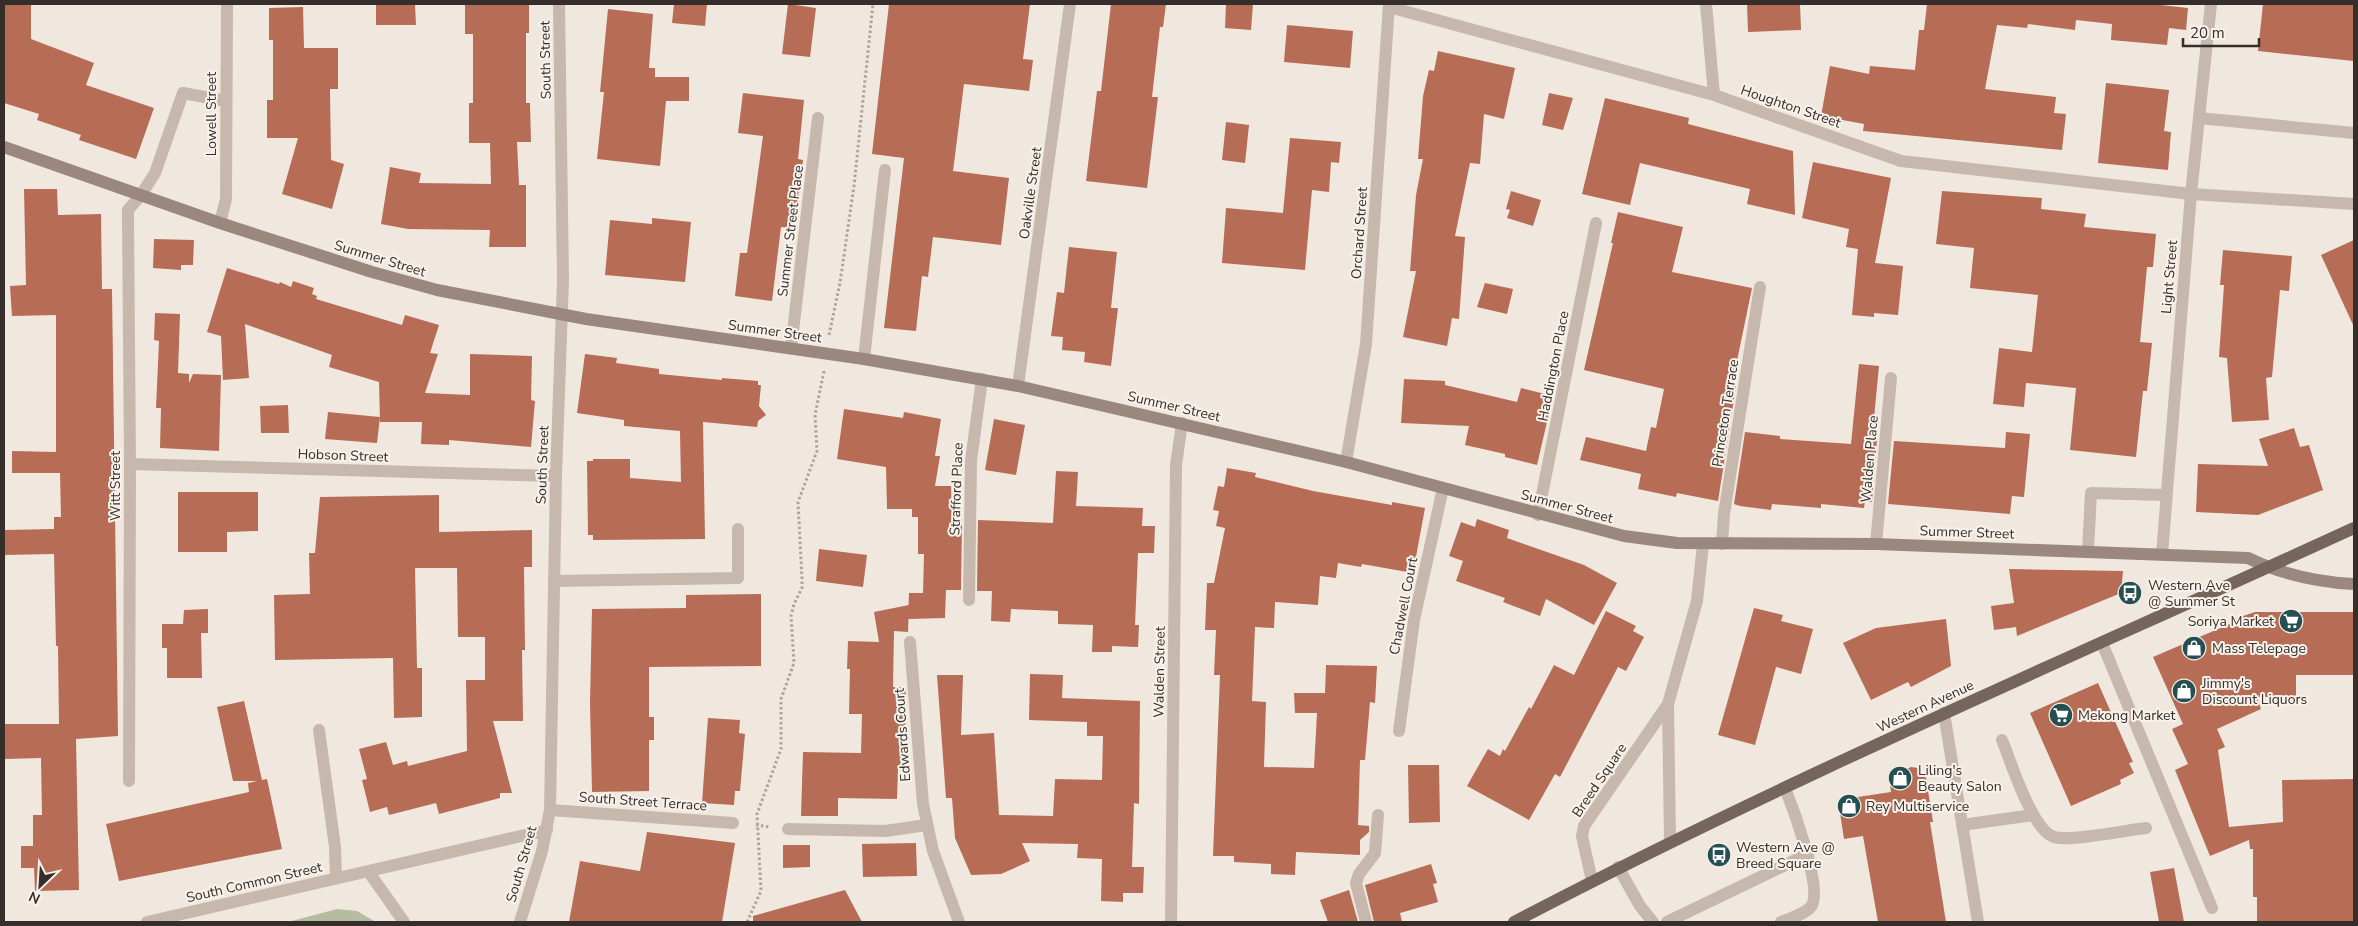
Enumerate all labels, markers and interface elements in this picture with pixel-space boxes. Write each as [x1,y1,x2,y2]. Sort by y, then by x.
scale bar [2183,15,2259,47]
street label: South Street [535,20,556,100]
text: 20 m [2190,23,2225,43]
street label: Lowell Street [202,72,221,156]
street label: Houghton Street [1738,80,1844,133]
street label: Oakville Street [1015,146,1046,240]
street label: Summer Street Place [773,164,808,298]
street label: Orchard Street [1347,186,1372,280]
street label: Summer Street [332,236,428,281]
street label: Light Street [2157,239,2182,315]
street label: Haddington Place [1533,309,1574,423]
street label: Summer Street [727,315,823,348]
street label: Princeton Terrace [1708,358,1743,468]
street label: Summer Street [1126,387,1222,426]
street label: Walden Place [1856,415,1883,503]
street label: South Street [532,425,553,505]
street label: Strafford Place [945,442,968,536]
street label: Hobson Street [297,444,389,467]
street label: Witt Street [106,451,125,521]
street label: Summer Street [1519,485,1615,528]
street label: Summer Street [1919,521,2015,544]
street label: Chadwell Court [1385,556,1422,656]
place label: Western Ave @ Summer St [2148,576,2235,611]
bus stop icon: Western Ave @ Summer St [2117,580,2143,606]
supermarket icon: Soriya Market [2278,608,2304,634]
place label: Soriya Market [2188,612,2274,631]
street label: Walden Street [1149,626,1170,718]
shop icon: Mass Telepage [2181,635,2207,661]
place label: Mass Telepage [2212,639,2306,658]
place label: Jimmy's Discount Liquors [2201,674,2307,709]
street label: Western Avenue [1874,676,1977,737]
shop icon: Jimmy's Discount Liquors [2171,678,2197,704]
street label: Edwards Court [890,688,915,782]
supermarket icon: Mekong Market [2048,702,2074,728]
place label: Mekong Market [2078,706,2175,725]
street label: Breed Square [1568,740,1631,821]
place label: Liling's Beauty Salon [1918,761,2002,796]
shop icon: Liling's Beauty Salon [1887,765,1913,791]
street label: South Street Terrace [578,788,708,815]
shop icon: Rey Multiservice [1836,793,1862,819]
place label: Rey Multiservice [1866,797,1969,816]
street label: South Street [501,824,542,905]
place label: Western Ave @ Breed Square [1736,838,1835,873]
bus stop icon: Western Ave @ Breed Square [1706,842,1732,868]
street label: South Common Street [184,858,324,907]
north arrow [15,861,65,911]
text: N [26,887,43,908]

